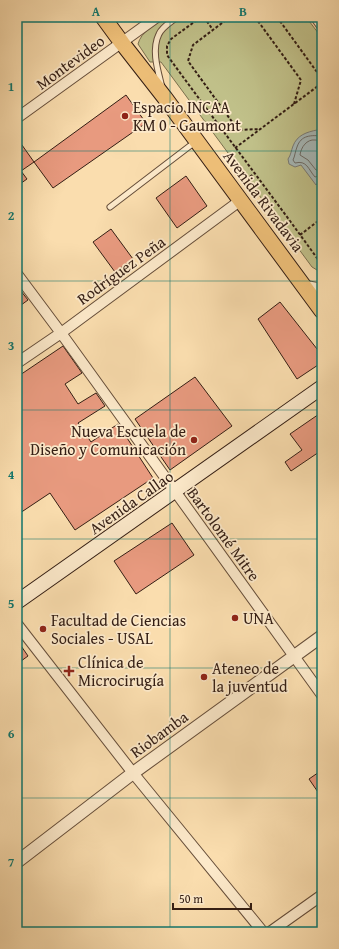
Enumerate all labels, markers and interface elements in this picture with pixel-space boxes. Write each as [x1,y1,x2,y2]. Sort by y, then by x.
text: A [92,2,101,21]
text: B [239,2,247,21]
street label: Montevideo [31,29,109,95]
text: 1 [8,77,14,96]
place label: Espacio INCAA KM 0 - Gaumont [133,95,241,137]
marker: Espacio INCAA KM 0 - Gaumont [120,111,130,121]
street label: Avenida Rivadavia [218,145,311,257]
text: 2 [8,206,15,225]
street label: Rodríguez Peña [72,229,171,310]
text: 3 [8,336,14,355]
place label: Nueva Escuela de Diseño y Comunicación [30,419,186,461]
marker: Nueva Escuela de Diseño y Comunicación [189,435,199,445]
street label: Avenida Callao [84,464,178,540]
text: 4 [8,465,15,484]
street label: Bartolomé Mitre [182,482,266,586]
text: 5 [8,594,15,613]
place label: UNA [243,606,274,630]
place label: Facultad de Ciencias Sociales - USAL [51,608,186,650]
marker: UNA [230,613,240,623]
marker: Facultad de Ciencias Sociales - USAL [38,624,48,634]
place label: Clínica de Microcirugía [78,650,165,692]
place label: Ateneo de la juventud [212,656,288,698]
marker: Clínica de Microcirugía [63,665,75,677]
marker: Ateneo de la juventud [199,672,209,682]
street label: Riobamba [125,704,193,763]
text: 6 [8,724,15,743]
text: 7 [8,853,15,872]
scale bar [173,885,251,911]
text: 50 m [179,890,203,907]

